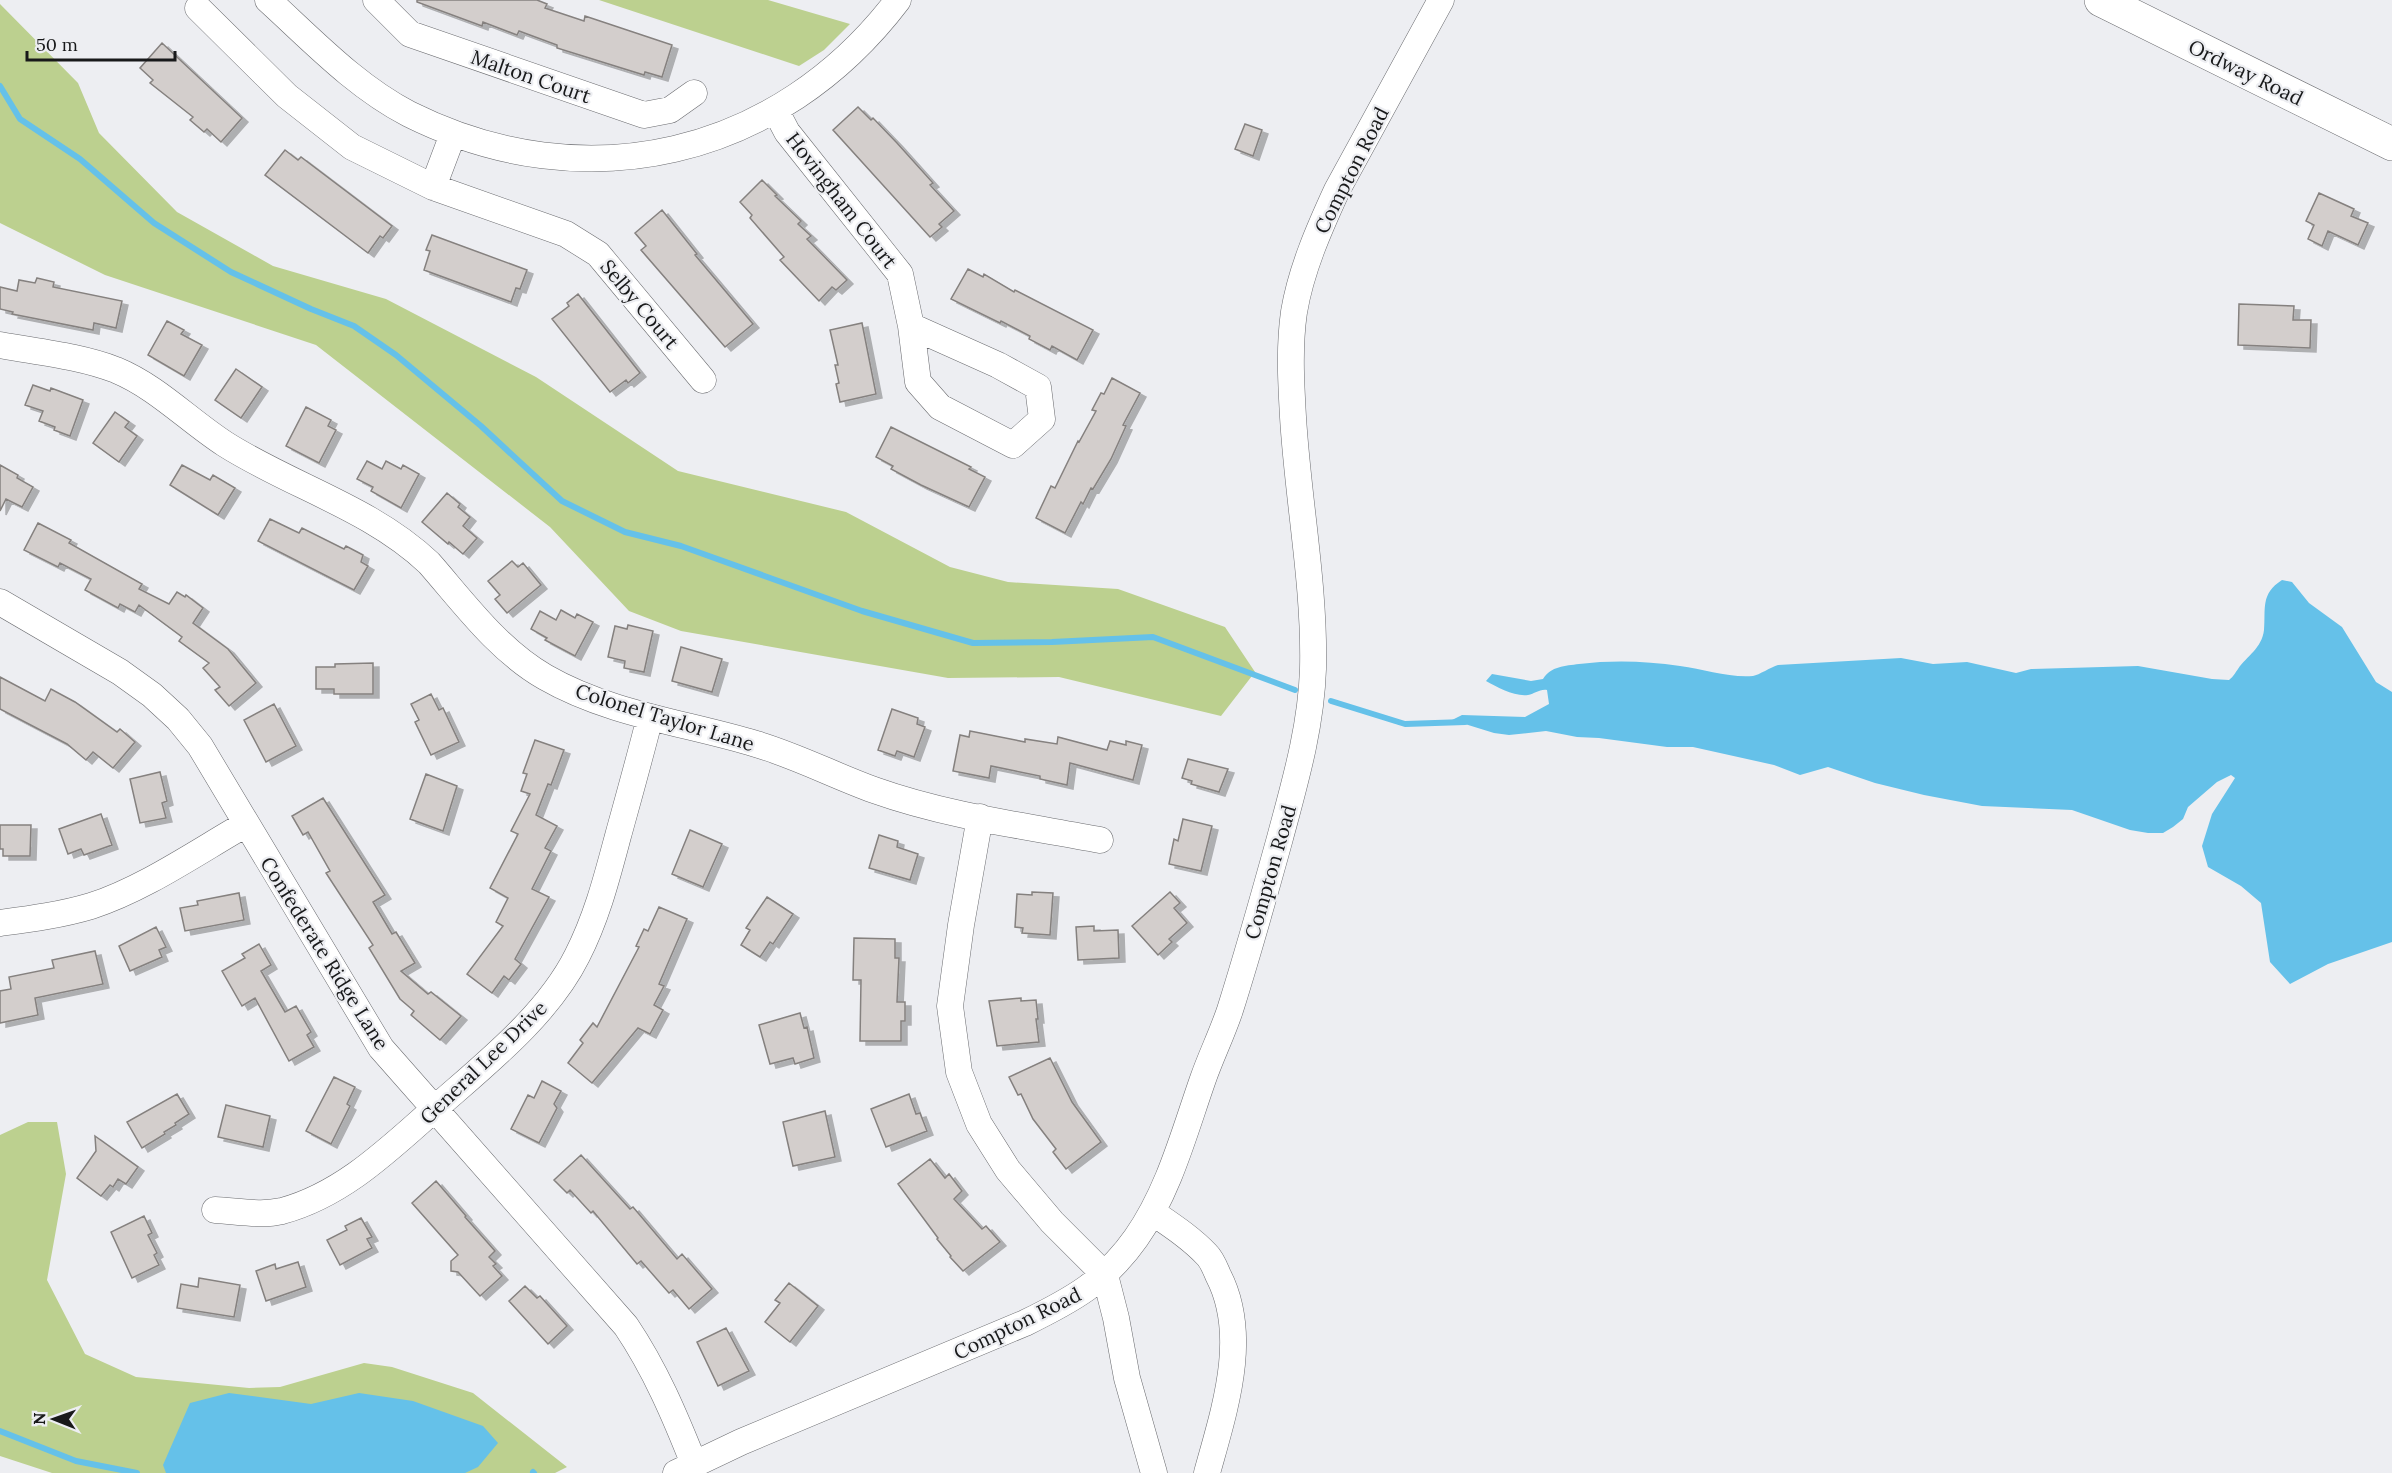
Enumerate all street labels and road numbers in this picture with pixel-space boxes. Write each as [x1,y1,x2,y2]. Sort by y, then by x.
street label: Ordway Road [2185,33,2307,111]
street label: Malton Court [468,44,594,108]
street label: Compton Road [1308,102,1394,237]
street label: Hovingham Court [781,127,903,273]
street label: Selby Court [595,254,685,354]
street label: Colonel Taylor Lane [573,678,758,756]
street label: Compton Road [1239,802,1301,942]
street label: Confederate Ridge Lane [255,852,395,1054]
street label: General Lee Drive [414,995,552,1129]
street label: Compton Road [949,1281,1085,1365]

